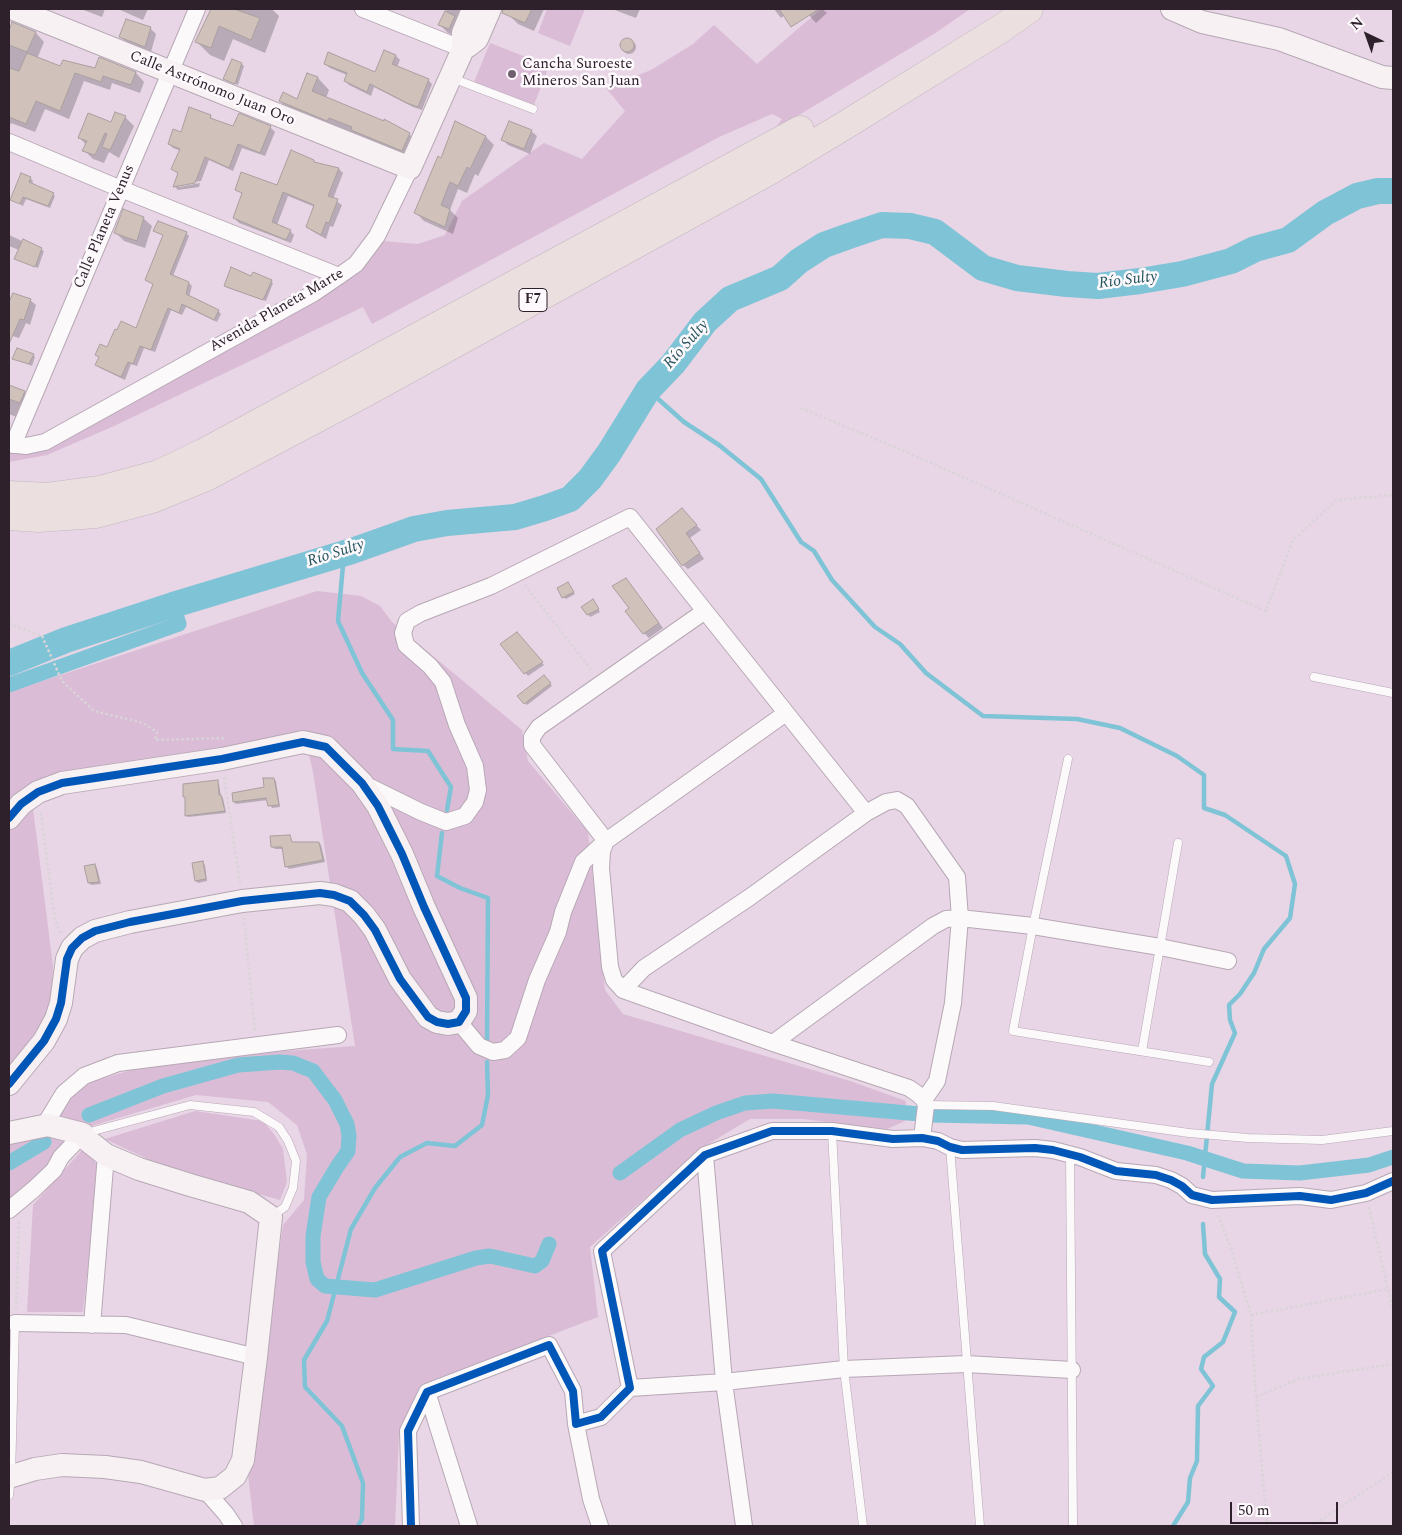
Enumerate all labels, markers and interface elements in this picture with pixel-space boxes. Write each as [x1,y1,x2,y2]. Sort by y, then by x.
north arrow [1342,10,1392,60]
text: N [1345,12,1368,35]
street label: Calle Astrónomo Juan Oro [127,48,297,130]
place label: Cancha Suroeste Mineros San Juan [522,56,640,91]
marker: Cancha Suroeste Mineros San Juan [506,68,518,80]
street label: Calle Planeta Venus [71,162,139,292]
street label: Avenida Planeta Marte [207,265,347,357]
water label: Río Sulty [1098,268,1158,294]
road number: F7 [519,288,547,312]
water label: Río Sulty [660,317,714,373]
water label: Río Sulty [305,536,367,572]
scale bar [1232,1492,1340,1524]
text: 50 m [1238,1499,1270,1522]

